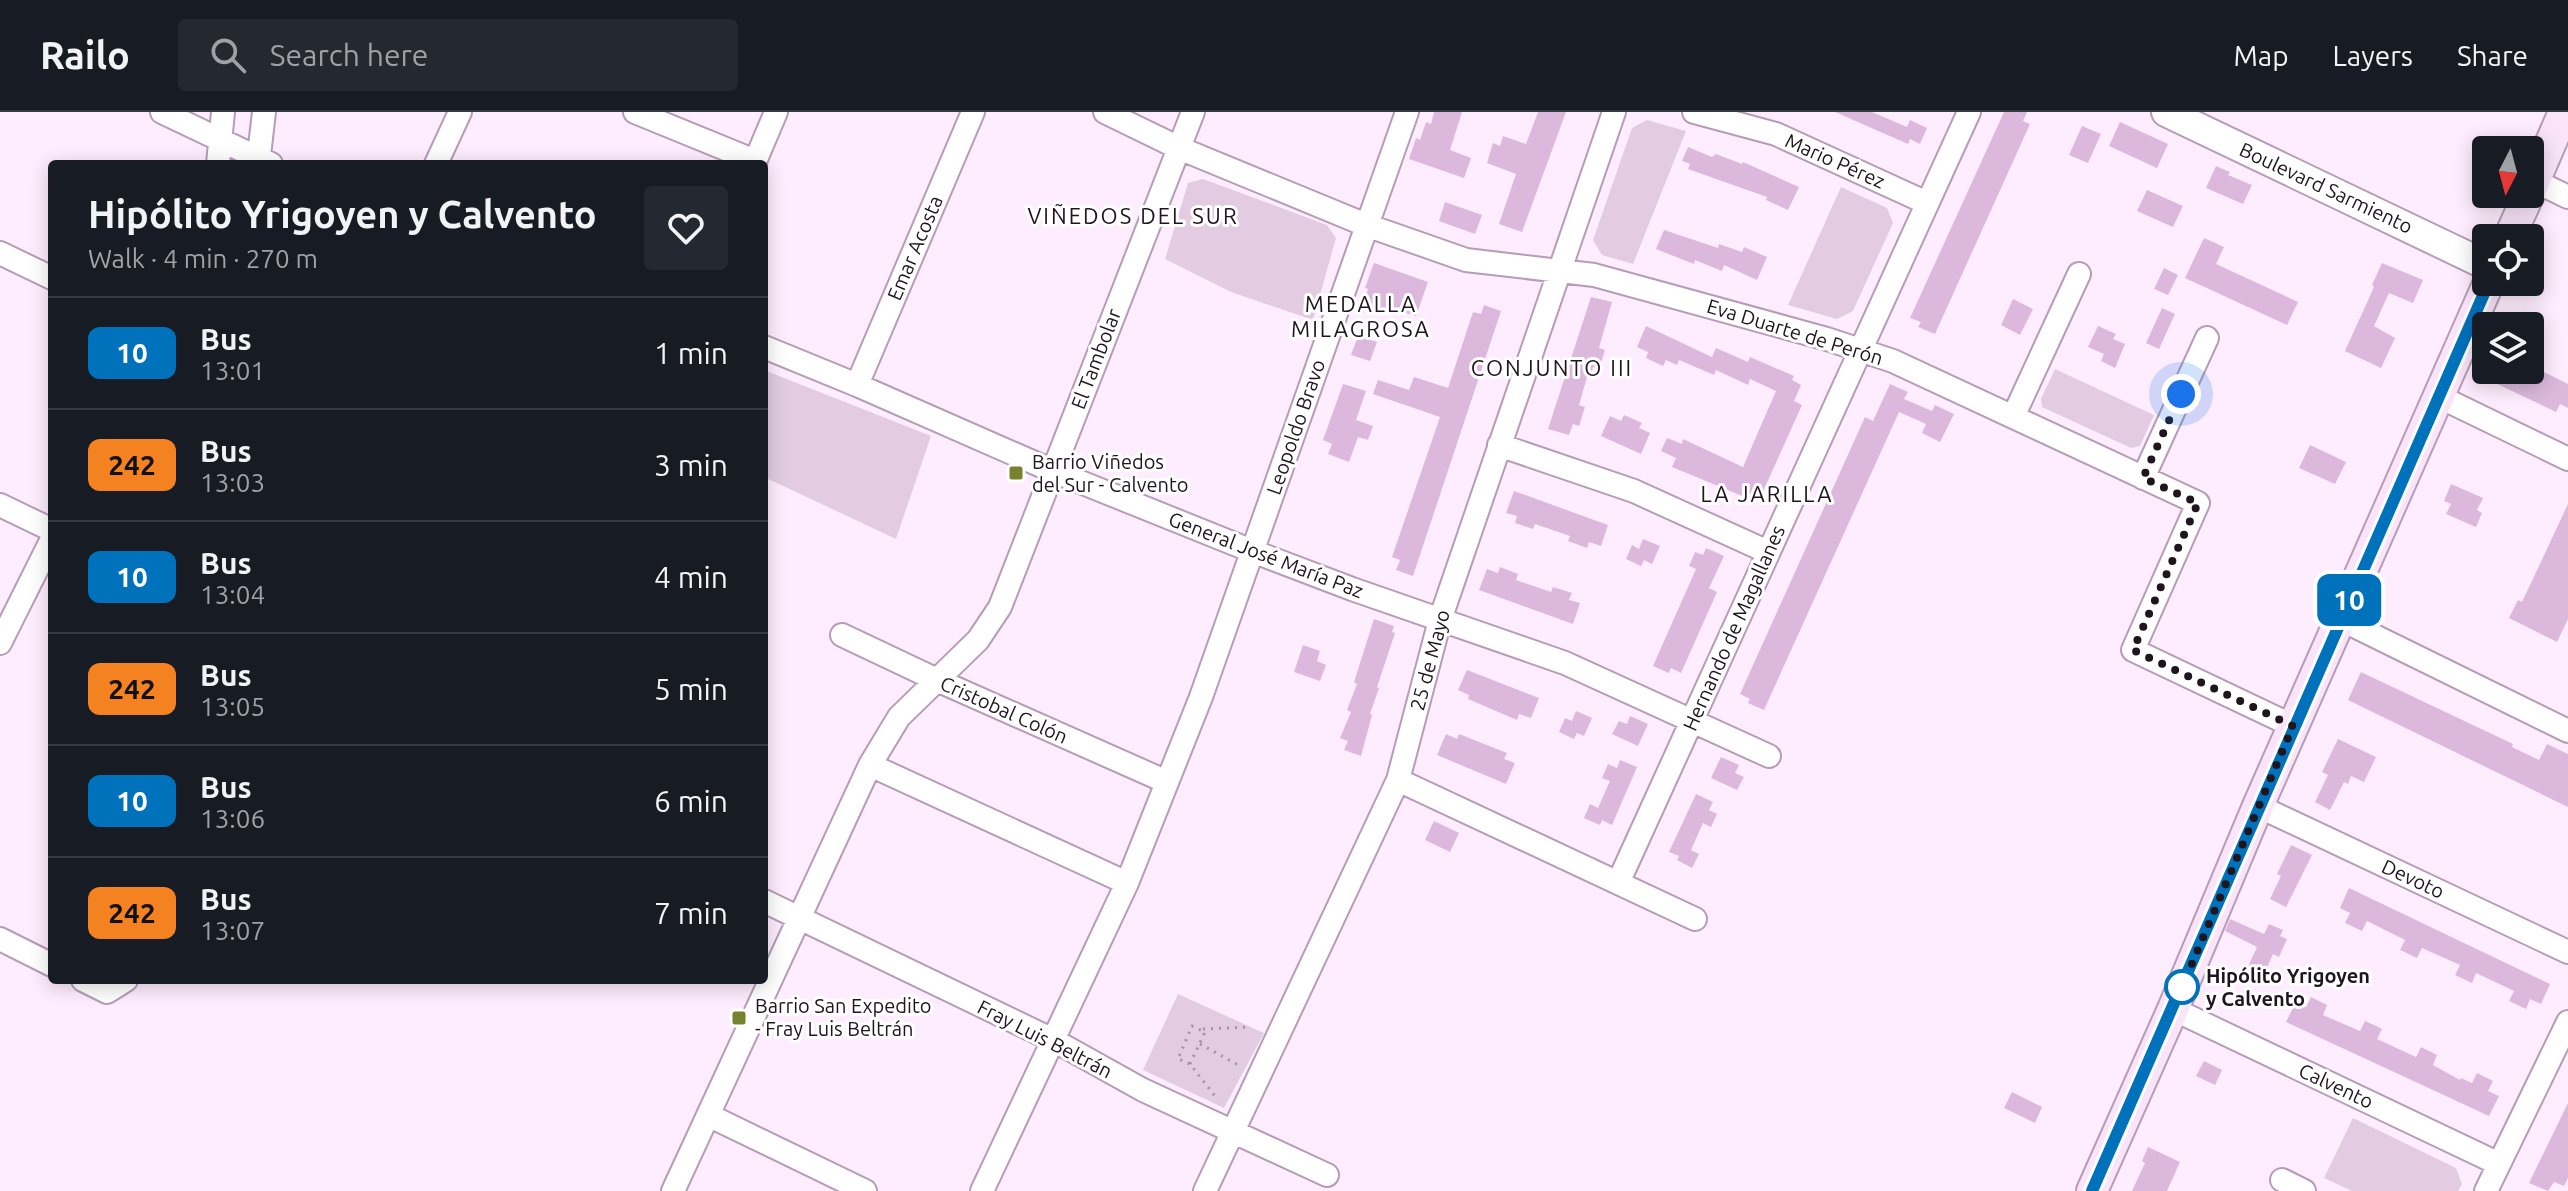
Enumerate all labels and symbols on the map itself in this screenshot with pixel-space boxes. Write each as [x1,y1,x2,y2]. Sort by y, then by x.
street label: Mario Pérez [1782,128,1889,193]
north arrow [2472,136,2544,208]
street label: Boulevard Sarmiento [2236,137,2416,238]
street label: Emar Acosta [882,192,947,304]
district label: VIÑEDOS DEL SUR [1027,203,1239,228]
district label: MEDALLA MILAGROSA [1291,291,1431,341]
street label: Eva Duarte de Perón [1704,294,1886,369]
street label: El Tambolar [1066,305,1125,412]
district label: CONJUNTO III [1471,355,1633,380]
street label: Leopoldo Bravo [1262,356,1329,497]
your location [2161,374,2201,414]
place label: Barrio Viñedos del Sur - Calvento [1032,450,1188,496]
marker: Barrio Viñedos del Sur - Calvento [1007,464,1025,482]
district label: LA JARILLA [1701,481,1833,506]
street label: General José María Paz [1166,507,1367,602]
street label: Hernando de Magallanes [1678,522,1789,734]
line badge: 10 [2313,574,2385,626]
street label: 25 de Mayo [1405,607,1454,713]
street label: Cristobal Colón [937,671,1071,748]
street label: Devoto [2378,854,2448,903]
place label: Hipólito Yrigoyen y Calvento [2206,964,2370,1010]
marker: Hipólito Yrigoyen y Calvento [2165,970,2199,1004]
place label: Barrio San Expedito - Fray Luis Beltrán [755,994,931,1040]
street label: Fray Luis Beltrán [974,995,1116,1082]
marker: Barrio San Expedito - Fray Luis Beltrán [730,1009,748,1027]
street label: Calvento [2295,1058,2377,1113]

